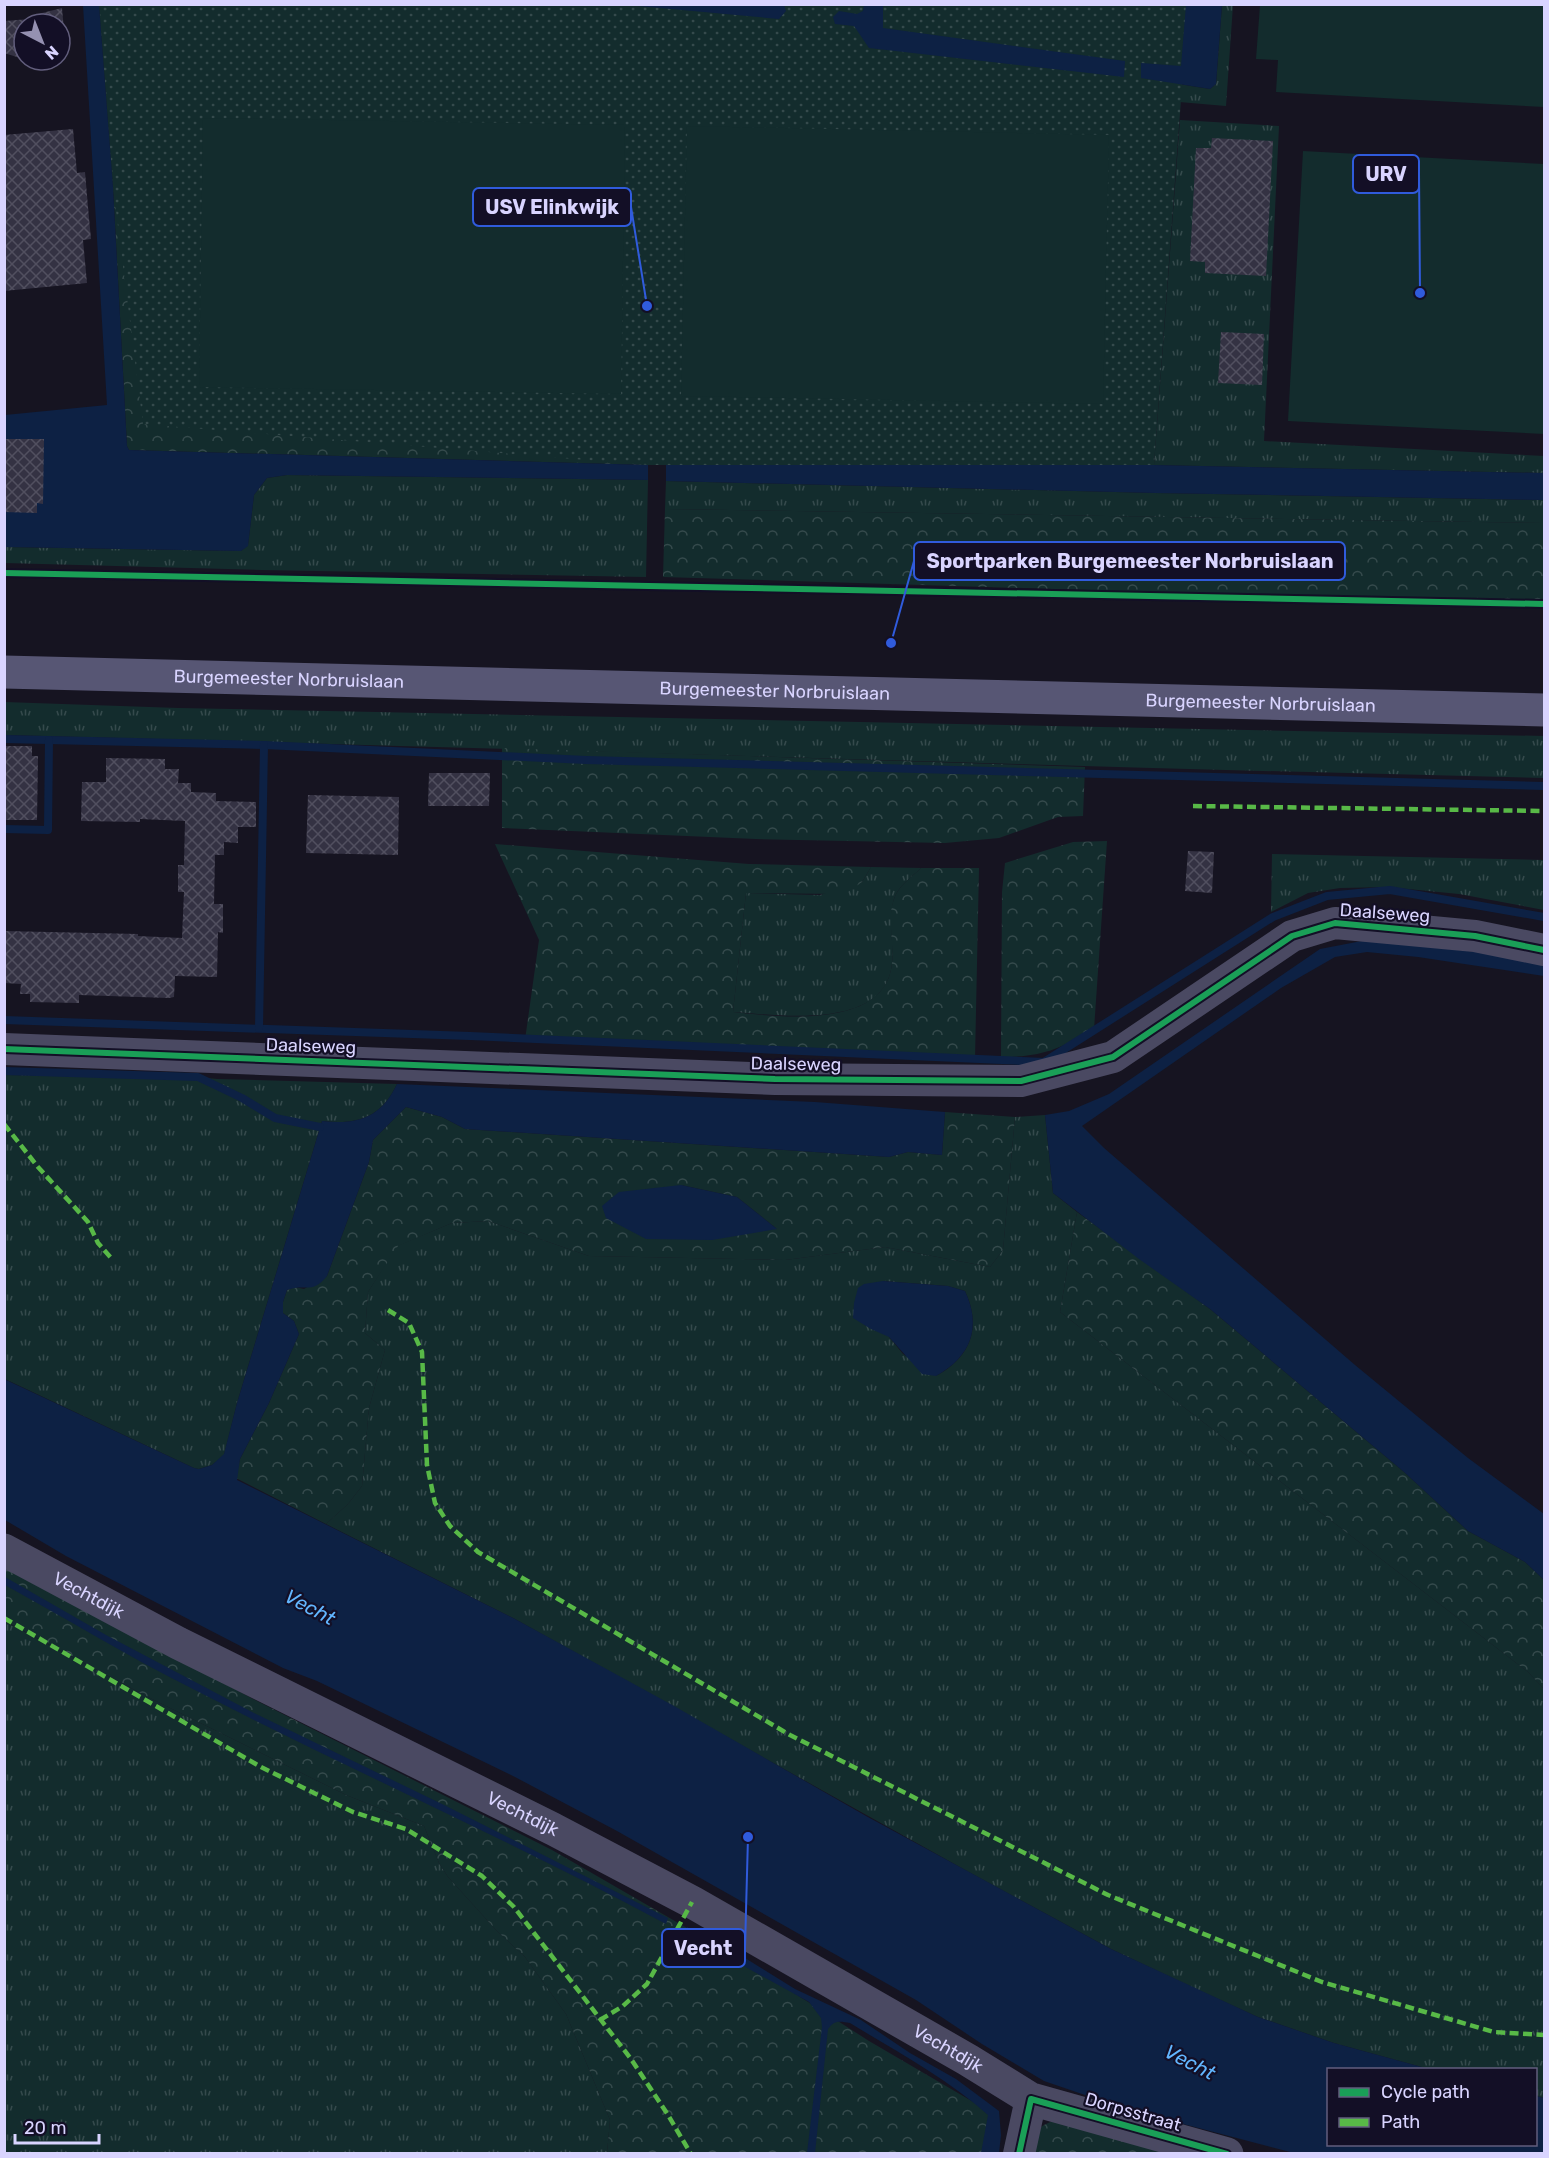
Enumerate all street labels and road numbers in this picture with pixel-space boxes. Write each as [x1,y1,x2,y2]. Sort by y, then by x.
street label: Burgemeester Norbruislaan [173,665,404,693]
street label: Burgemeester Norbruislaan [659,677,890,705]
street label: Burgemeester Norbruislaan [1145,689,1376,717]
street label: Daalseweg [1339,899,1431,927]
street label: Daalseweg [265,1033,357,1059]
street label: Daalseweg [750,1052,842,1076]
street label: Vechtdijk [49,1567,129,1624]
street label: Vechtdijk [483,1787,563,1841]
street label: Vechtdijk [909,2020,988,2078]
street label: Dorpsstraat [1082,2088,1184,2136]

